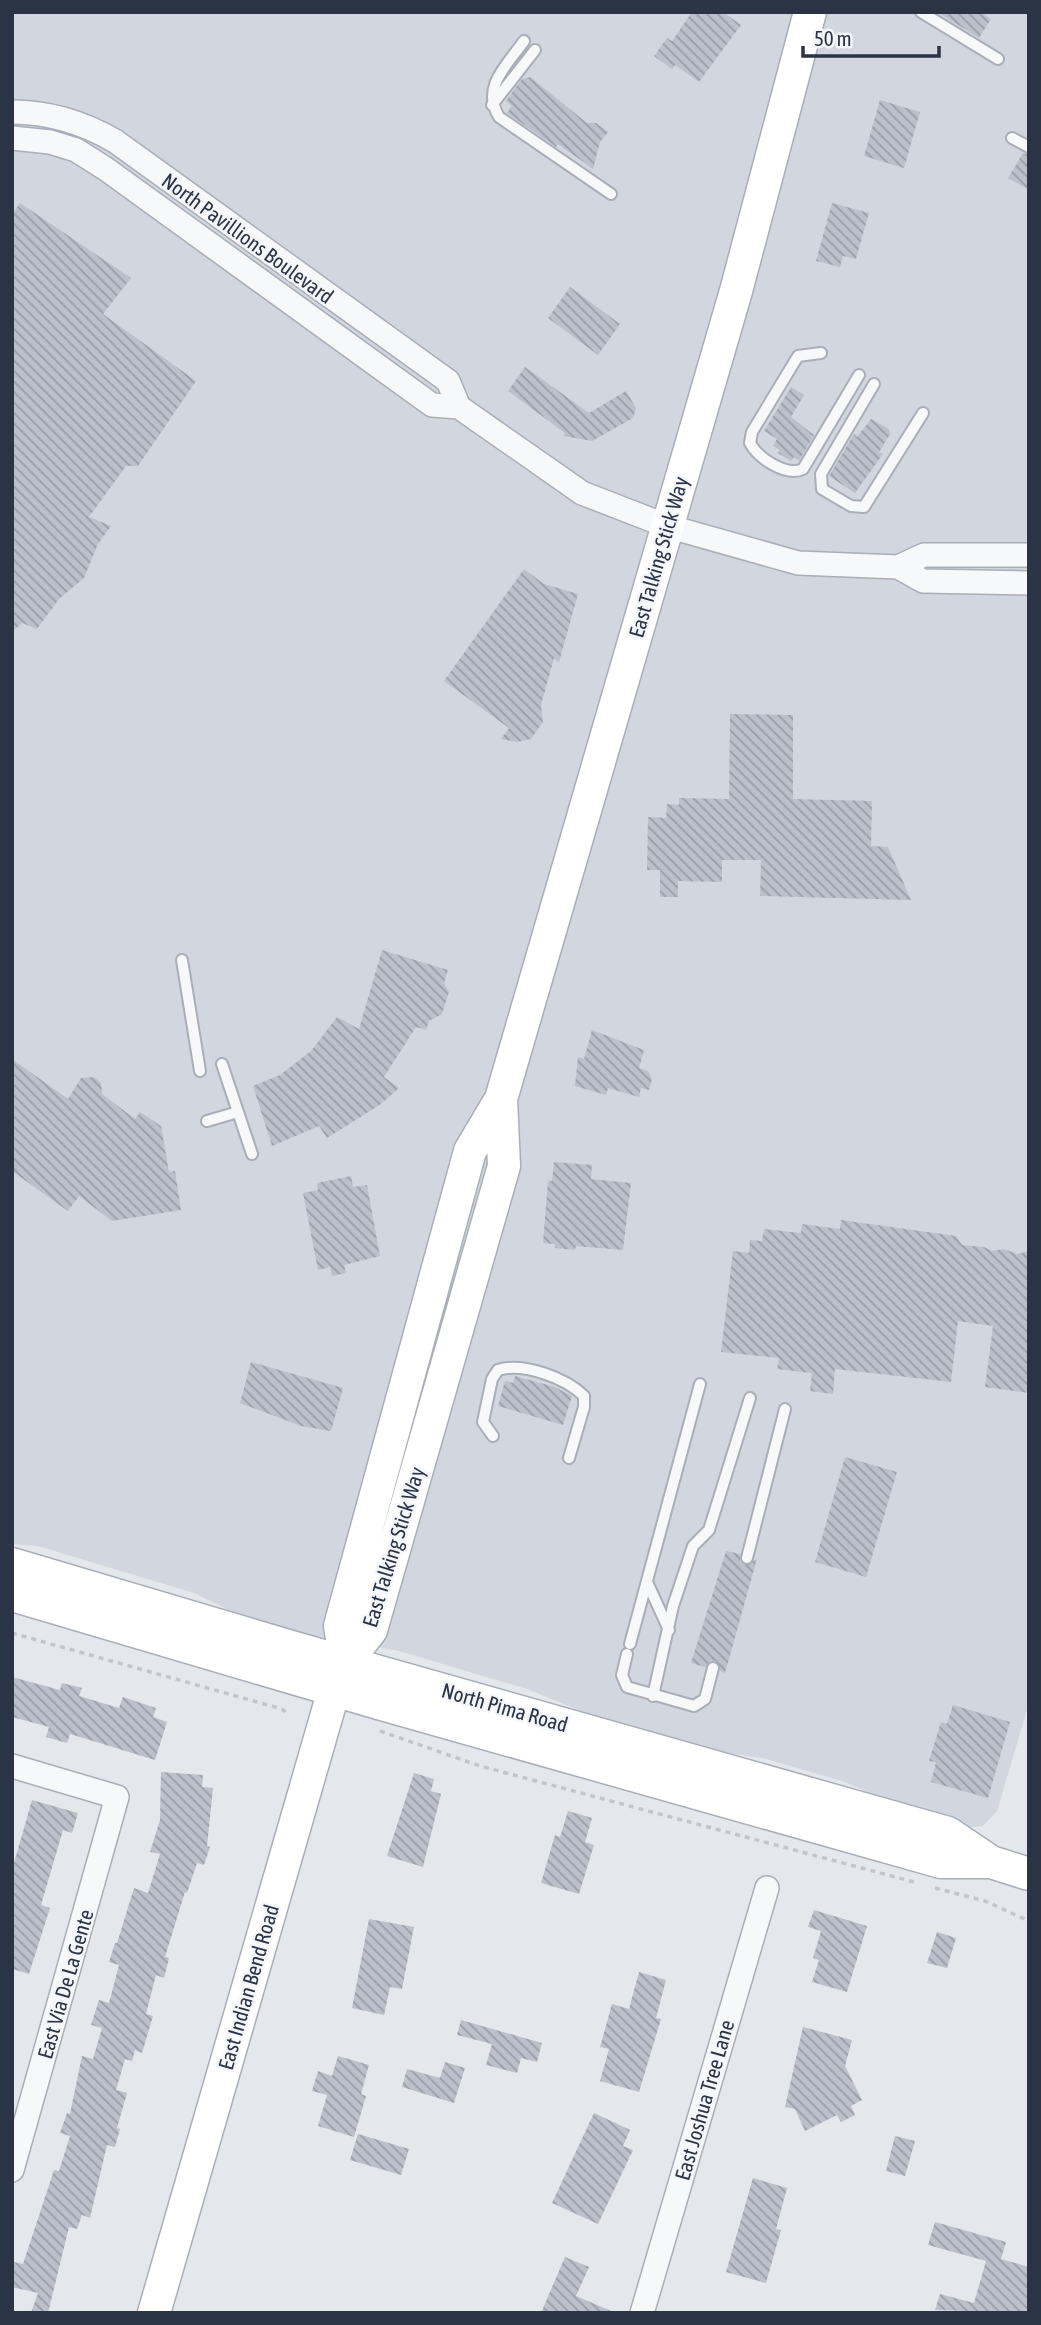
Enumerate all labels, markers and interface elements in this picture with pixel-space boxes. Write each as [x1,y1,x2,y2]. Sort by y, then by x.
scale bar [803,14,940,58]
text: 50 m [814,26,852,50]
street label: North Pavillions Boulevard [158,168,338,308]
street label: East Talking Stick Way [624,473,693,640]
street label: East Talking Stick Way [357,1464,429,1630]
street label: North Pima Road [439,1678,571,1736]
street label: East Indian Bend Road [213,1902,283,2072]
street label: East Via De La Gente [32,1907,98,2061]
street label: East Joshua Tree Lane [670,2017,738,2183]

